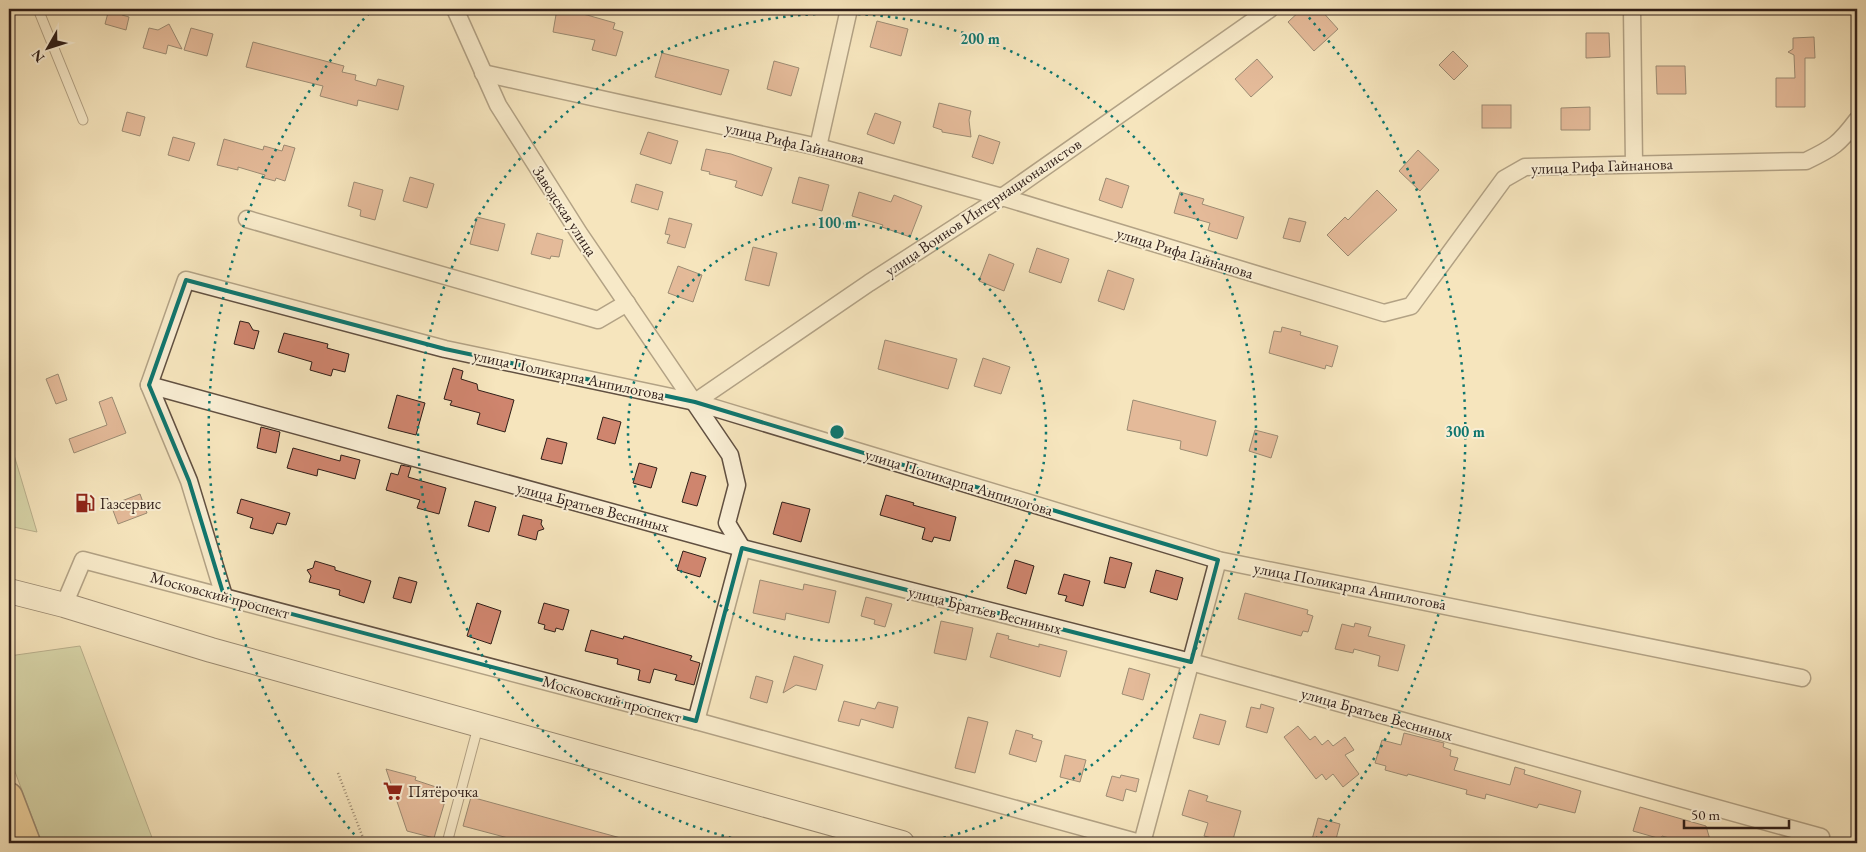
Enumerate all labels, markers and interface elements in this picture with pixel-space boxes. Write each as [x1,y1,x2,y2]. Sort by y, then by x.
north arrow [22,22,72,72]
text: 200 m [960,29,1000,48]
text: N [27,46,48,66]
street label: улица Рифа Гайнанова [723,117,867,169]
street label: улица Воинов Интернационалистов [881,133,1086,281]
street label: улица Рифа Гайнанова [1531,153,1674,179]
street label: Заводская улица [528,162,602,261]
text: 100 m [817,213,857,232]
street label: улица Рифа Гайнанова [1114,222,1257,284]
street label: улица Поликарпа Анпилогова [471,344,667,406]
text: 300 m [1445,422,1485,441]
centre of rings [828,423,846,441]
street label: улица Поликарпа Анпилогова [862,443,1056,521]
street label: улица Братьев Весниных [514,477,672,538]
fuel station icon: Газсервис [74,492,96,514]
place label: Газсервис [100,493,161,514]
street label: улица Поликарпа Анпилогова [1252,557,1449,615]
street label: Московский проспект [148,566,292,624]
street label: улица Братьев Весниных [906,581,1064,639]
street label: Московский проспект [540,670,684,728]
street label: улица Братьев Весниных [1299,682,1456,746]
supermarket icon: Пятёрочка [382,780,404,802]
place label: Пятёрочка [408,781,479,802]
scale bar [1684,797,1788,829]
text: 50 m [1691,805,1720,824]

